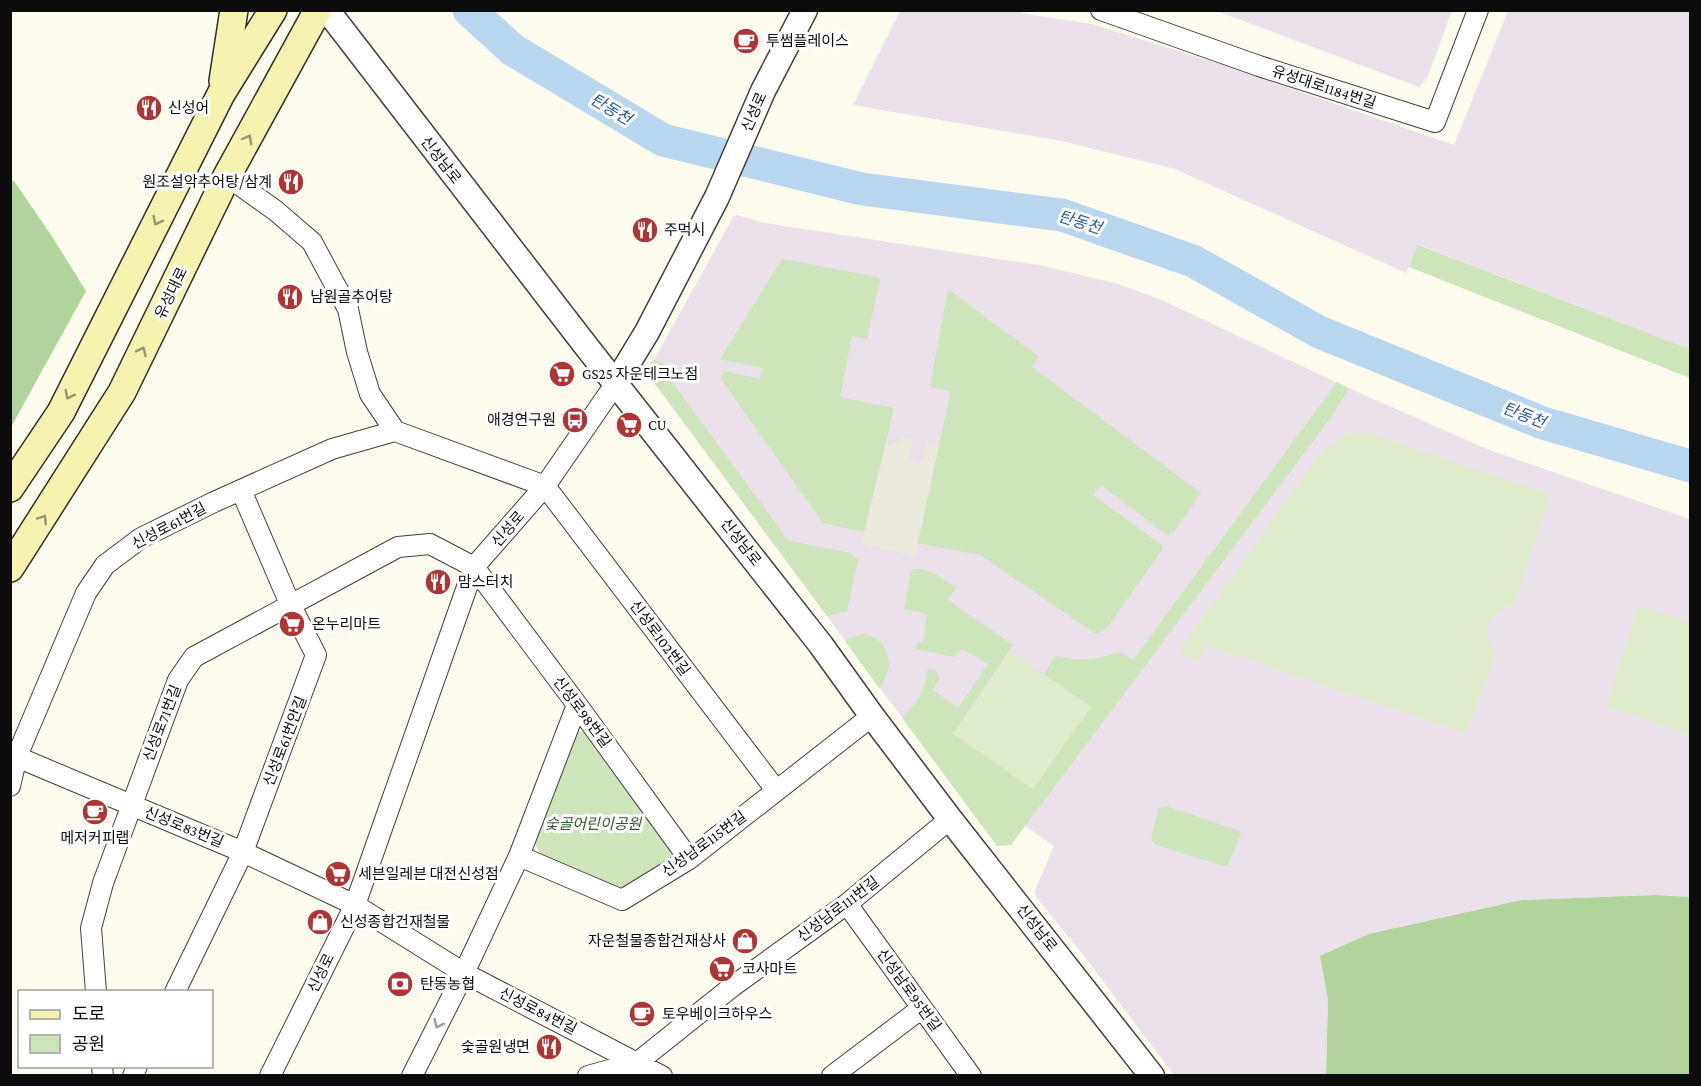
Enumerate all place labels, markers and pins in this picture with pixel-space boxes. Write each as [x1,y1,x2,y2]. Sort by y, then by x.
cafe icon: 투썸플레이스 [731,26,761,56]
place label: 투썸플레이스 [766,33,849,49]
restaurant icon: 신성어 [134,93,164,123]
place label: 신성어 [168,100,209,116]
restaurant icon: 원조설악추어탕/삼계 [276,167,306,197]
place label: 원조설악추어탕/삼계 [142,174,272,190]
restaurant icon: 주먹시 [630,215,660,245]
place label: 주먹시 [664,222,705,238]
restaurant icon: 남원골추어탕 [275,282,305,312]
place label: 남원골추어탕 [310,289,393,305]
supermarket icon: GS25 자운테크노점 [547,359,577,389]
place label: GS25 자운테크노점 [582,366,698,382]
bus stop icon: 애경연구원 [560,405,590,435]
supermarket icon: CU [614,410,644,440]
place label: 애경연구원 [487,412,556,428]
place label: CU [648,417,667,433]
restaurant icon: 맘스터치 [423,567,453,597]
place label: 맘스터치 [458,574,513,590]
supermarket icon: 온누리마트 [277,609,307,639]
place label: 온누리마트 [312,616,381,632]
cafe icon: 메저커피랩 [80,797,110,827]
place label: 메저커피랩 [60,830,130,846]
supermarket icon: 세븐일레븐 대전신성점 [323,859,353,889]
place label: 세븐일레븐 대전신성점 [358,866,499,882]
shop icon: 신성종합건재철물 [305,907,335,937]
place label: 신성종합건재철물 [340,914,450,930]
shop icon: 자운철물종합건재상사 [730,926,760,956]
place label: 자운철물종합건재상사 [588,933,726,949]
supermarket icon: 코사마트 [707,954,737,984]
place label: 코사마트 [742,961,797,977]
bank icon: 탄동농협 [385,969,415,999]
place label: 탄동농협 [420,976,475,992]
cafe icon: 토우베이크하우스 [627,999,657,1029]
place label: 토우베이크하우스 [662,1006,773,1022]
restaurant icon: 숯골원냉면 [534,1032,564,1062]
place label: 숯골원냉면 [461,1039,530,1055]

